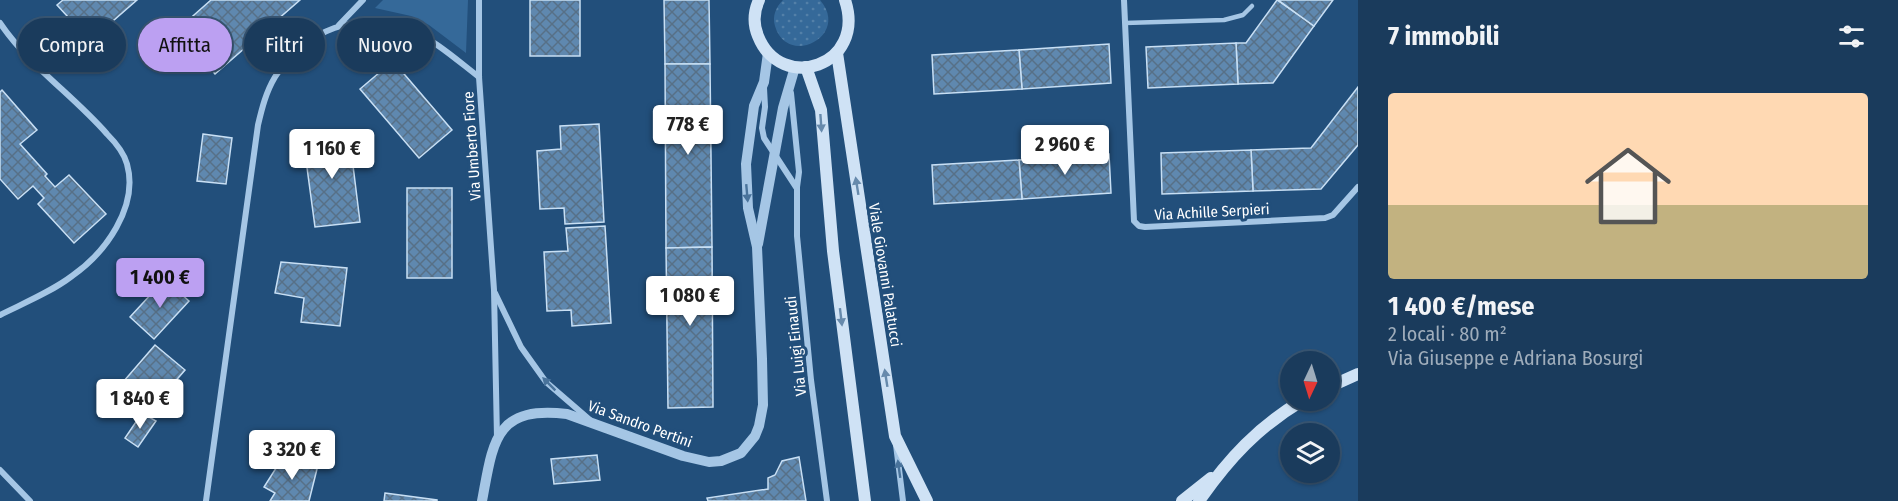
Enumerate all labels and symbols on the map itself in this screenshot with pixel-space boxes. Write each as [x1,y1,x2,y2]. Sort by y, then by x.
street label: Via Umberto Fiore [459,91,485,201]
pin: 778 € [646,105,730,156]
one-way arrow [817,114,826,133]
pin: 2 960 € [1010,125,1120,176]
pin: 1 160 € [277,129,387,180]
one-way arrow [852,176,861,195]
one-way arrow [742,183,752,202]
street label: Via Achille Serpieri [1154,200,1270,224]
street label: Viale Giovanni Palatucci [865,202,905,348]
pin: 1 400 € [105,258,215,309]
pin: 1 080 € [635,276,745,327]
street label: Via Luigi Einaudi [782,295,810,397]
one-way arrow [837,308,846,327]
north arrow [1280,351,1340,411]
one-way arrow [881,369,890,388]
one-way arrow [542,377,556,391]
pin: 1 840 € [85,379,195,430]
street label: Via Sandro Pertini [585,397,695,451]
pin: 3 320 € [237,430,347,481]
one-way arrow [894,459,903,478]

